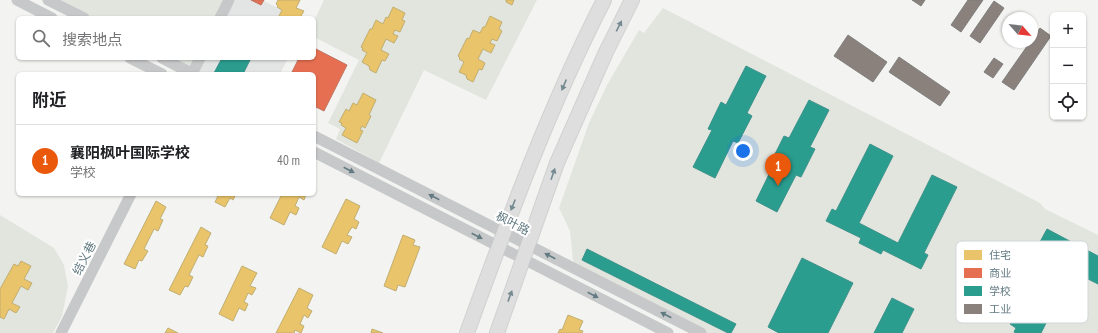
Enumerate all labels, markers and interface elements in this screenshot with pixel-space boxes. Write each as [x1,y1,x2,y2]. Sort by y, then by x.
north arrow [1002,12,1038,48]
map controls [1050,12,1086,120]
button: + [1050,12,1086,48]
search box [16,16,316,60]
one-way arrow [616,20,622,32]
icon: search [30,27,52,49]
text: 搜索地点 [62,30,122,49]
button: − [1050,48,1086,84]
one-way arrow [561,79,567,91]
button: locate [1050,84,1086,120]
text: 附近 [32,89,66,111]
your location [733,141,753,161]
text: 襄阳枫叶国际学校 [70,143,190,162]
text: 1 [42,152,48,169]
text: 40 m [277,152,300,169]
pin: 1 [765,153,791,186]
text: 学校 [70,164,96,181]
one-way arrow [343,167,354,173]
one-way arrow [550,167,556,179]
one-way arrow [429,194,440,200]
one-way arrow [510,199,516,211]
street label: 枫叶路 [494,208,532,238]
one-way arrow [471,233,483,239]
street label: 结义巷 [69,239,99,277]
legend [956,241,1088,323]
text: 住宅 [989,248,1011,262]
one-way arrow [544,253,556,259]
text: 商业 [989,266,1011,280]
text: 学校 [989,284,1011,298]
one-way arrow [507,290,513,302]
one-way arrow [587,292,598,298]
text: 工业 [989,302,1011,316]
one-way arrow [660,312,672,318]

